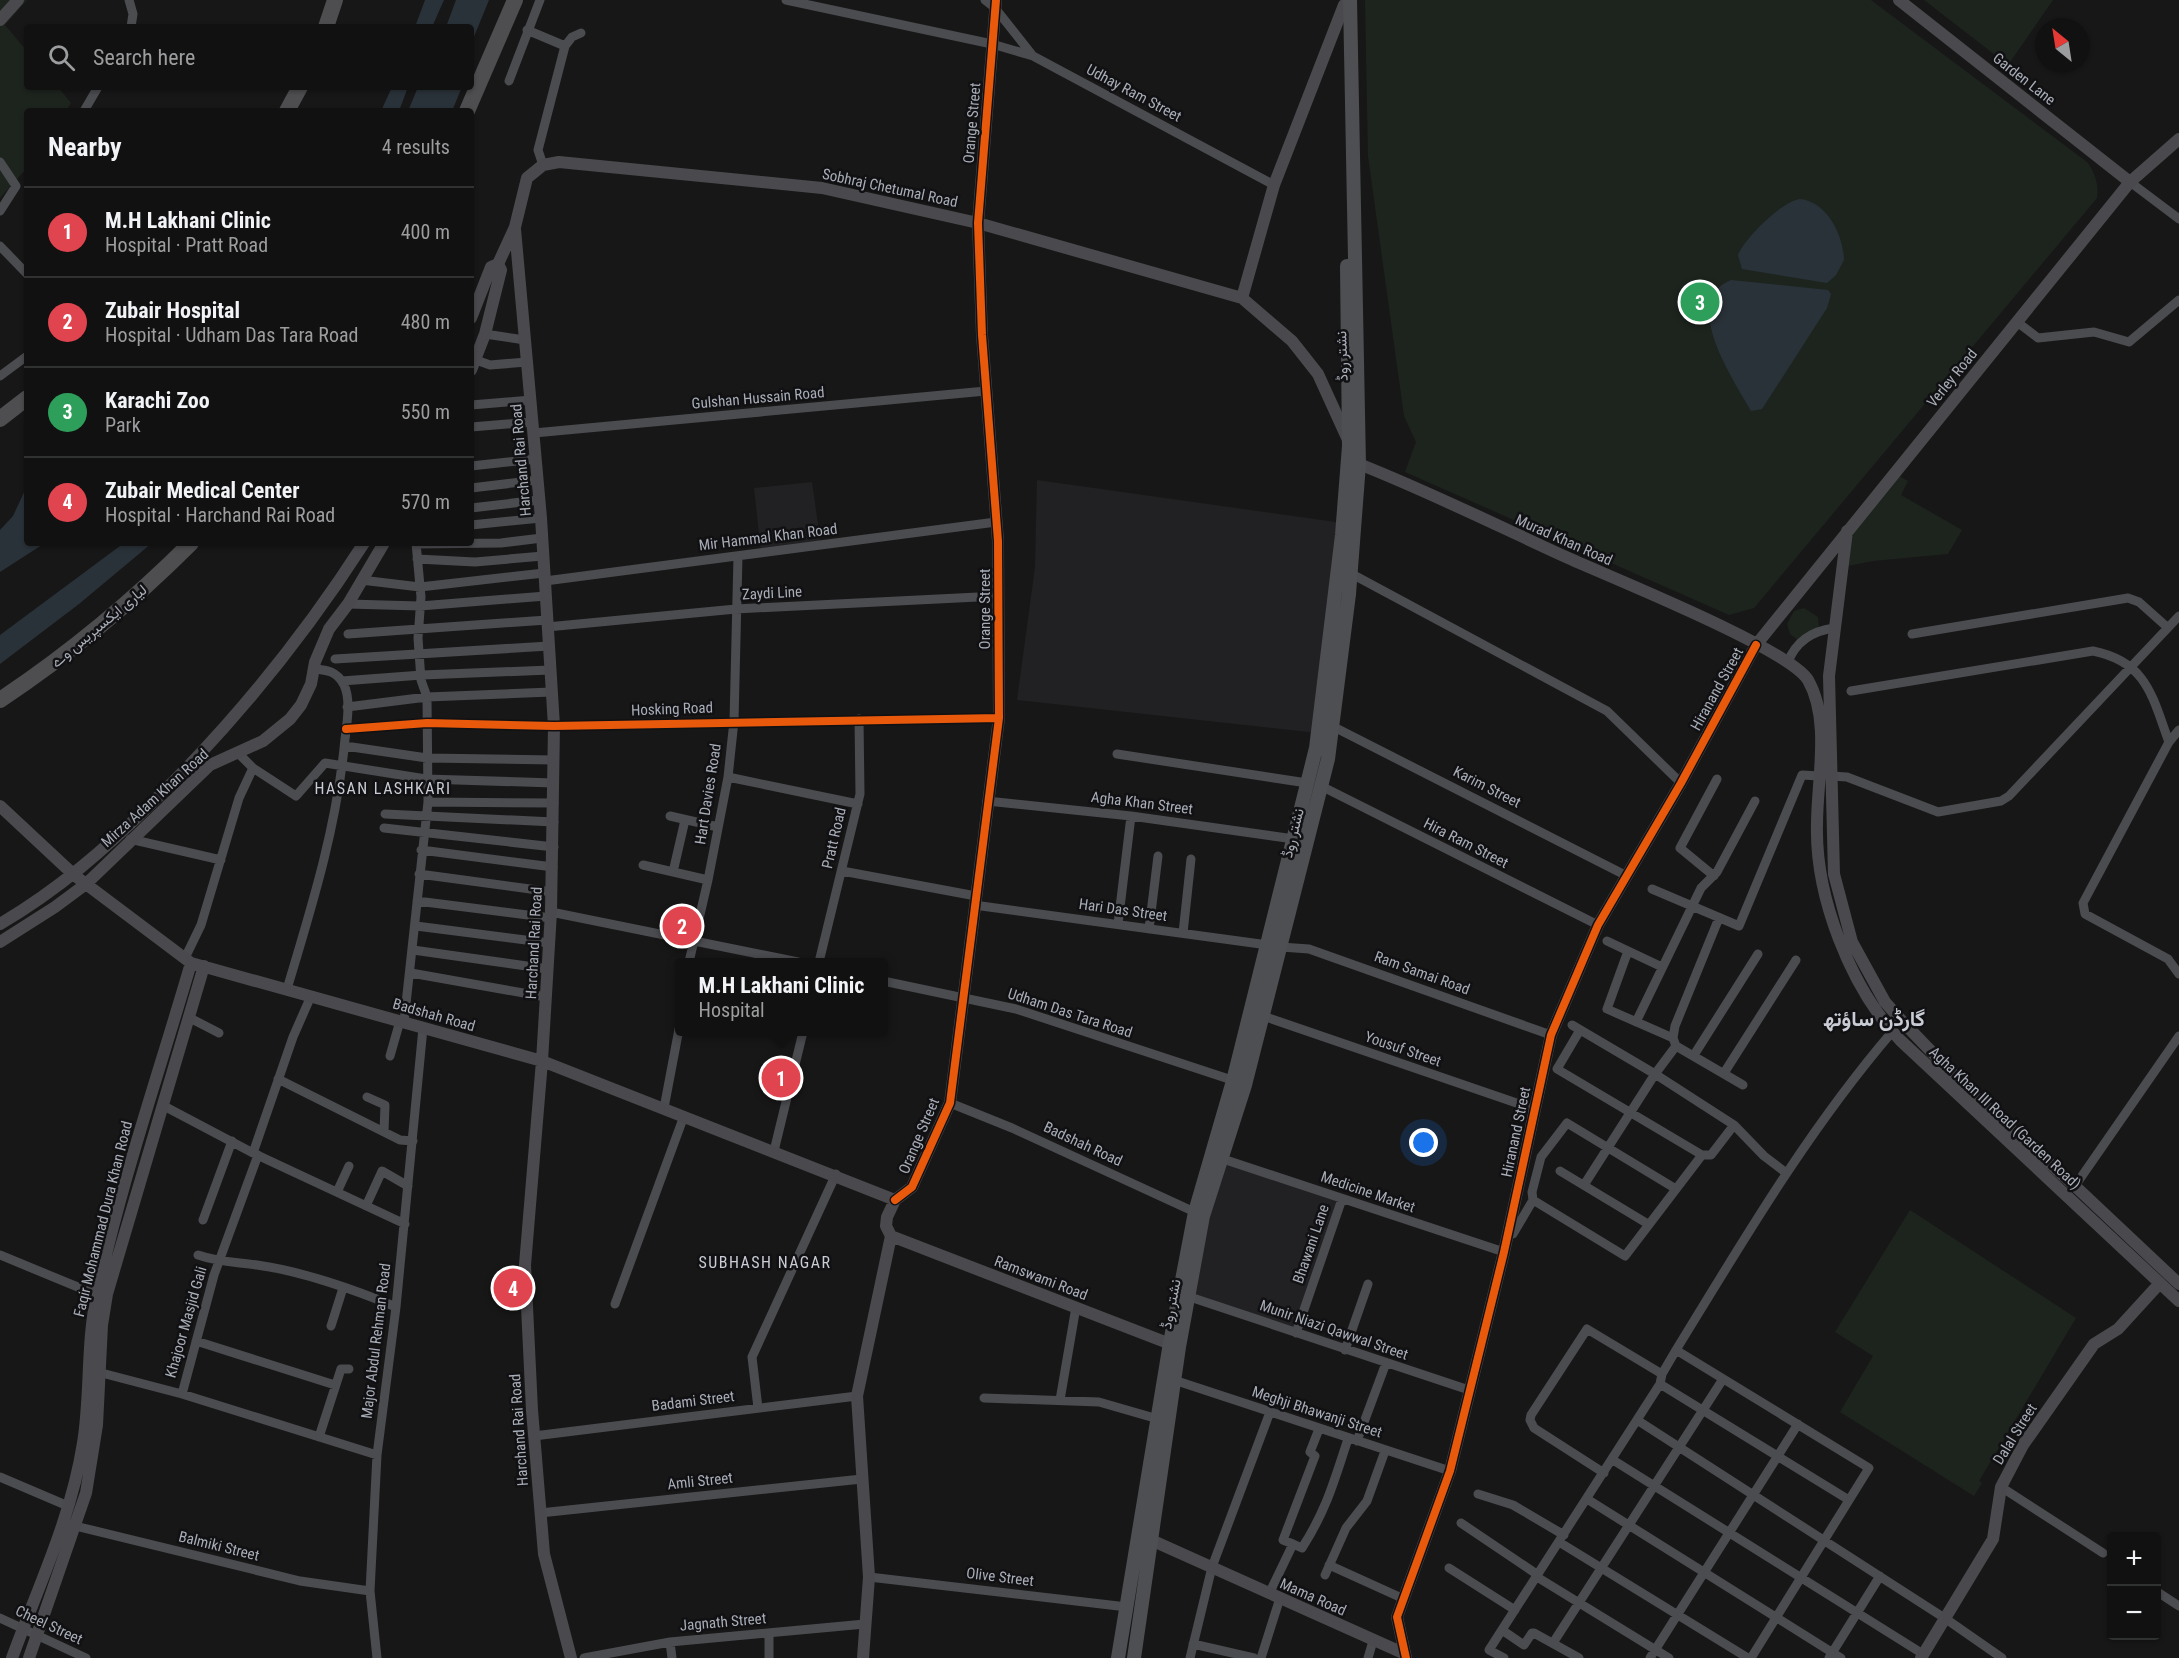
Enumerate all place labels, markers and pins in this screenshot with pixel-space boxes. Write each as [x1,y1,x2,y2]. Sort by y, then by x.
pin: 3 [1680,280,1720,324]
pin: 2 [662,904,702,948]
pin: 1 [762,1056,800,1100]
pin: 4 [494,1266,532,1310]

